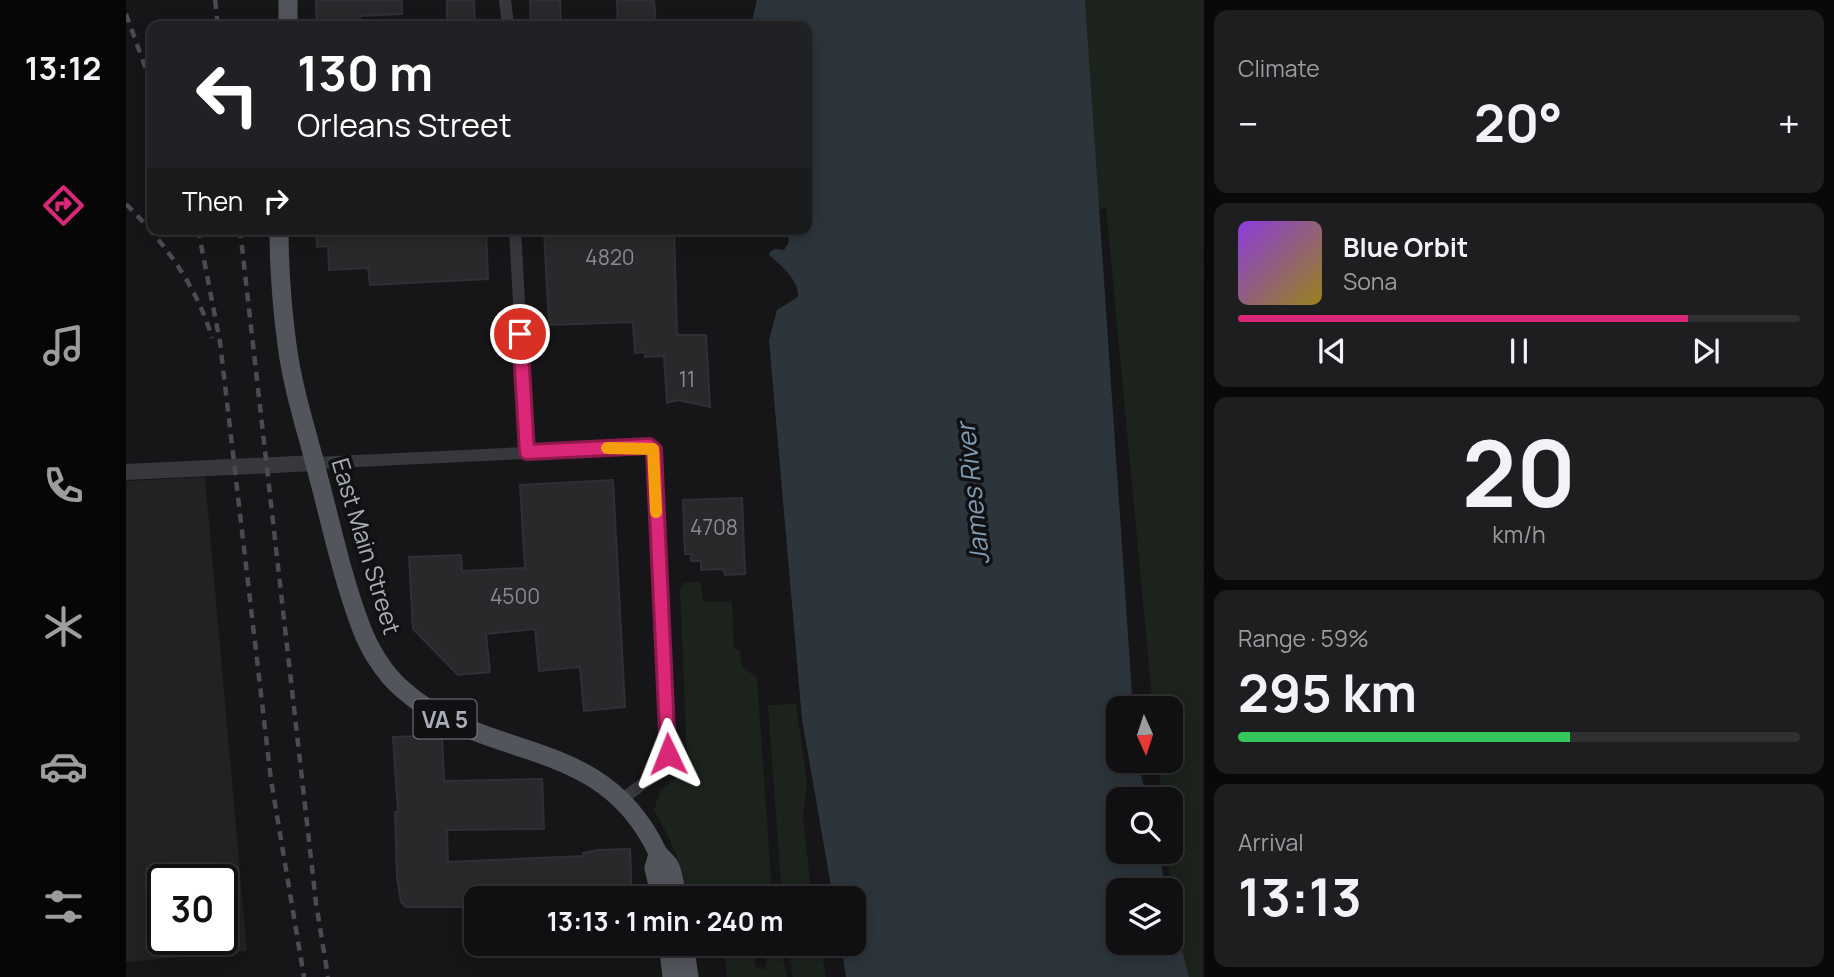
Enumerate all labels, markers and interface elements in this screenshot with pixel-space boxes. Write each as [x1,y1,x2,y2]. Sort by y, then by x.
text: 130 m [297,39,433,106]
text: 13:12 [25,46,101,90]
icon: left [182,49,273,140]
text: Climate [1238,52,1320,84]
text: 20° [1474,87,1563,158]
text: − [1238,97,1259,149]
text: + [1778,97,1800,149]
text: Orleans Street [297,103,512,147]
icon: directions [39,181,88,230]
icon: right [257,182,295,220]
text: Then [182,183,243,219]
text: Blue Orbit [1343,229,1468,265]
house number: 4820 [585,243,635,271]
text: Sona [1343,265,1397,297]
pin [490,304,550,364]
icon: arrive [501,315,539,353]
icon: music [39,321,88,370]
icon: previous [1313,332,1351,370]
icon: pause [1500,332,1538,370]
icon: next [1687,332,1725,370]
house number: 11 [679,365,695,393]
text: 20 [1462,410,1576,534]
water label: James River [946,418,997,567]
street label: East Main Street [325,454,409,638]
icon: phone [39,461,88,510]
house number: 4708 [690,513,738,541]
text: km/h [1492,518,1546,550]
house number: 4500 [490,582,540,610]
icon: climate [39,602,88,651]
text: Range · 59% [1238,622,1369,654]
text: 295 km [1238,657,1417,728]
north arrow [1106,696,1183,774]
map controls [1106,696,1183,955]
road number: VA 5 [414,699,476,738]
position arrow [631,717,705,791]
icon: car [39,742,88,791]
button: search [1106,787,1183,864]
text: Arrival [1238,826,1304,858]
text: 13:13 [1238,861,1362,932]
speed limit sign: 30 [147,864,238,955]
button: layers [1106,878,1183,955]
icon: filters [39,882,88,931]
text: 13:13 · 1 min · 240 m [547,903,783,939]

